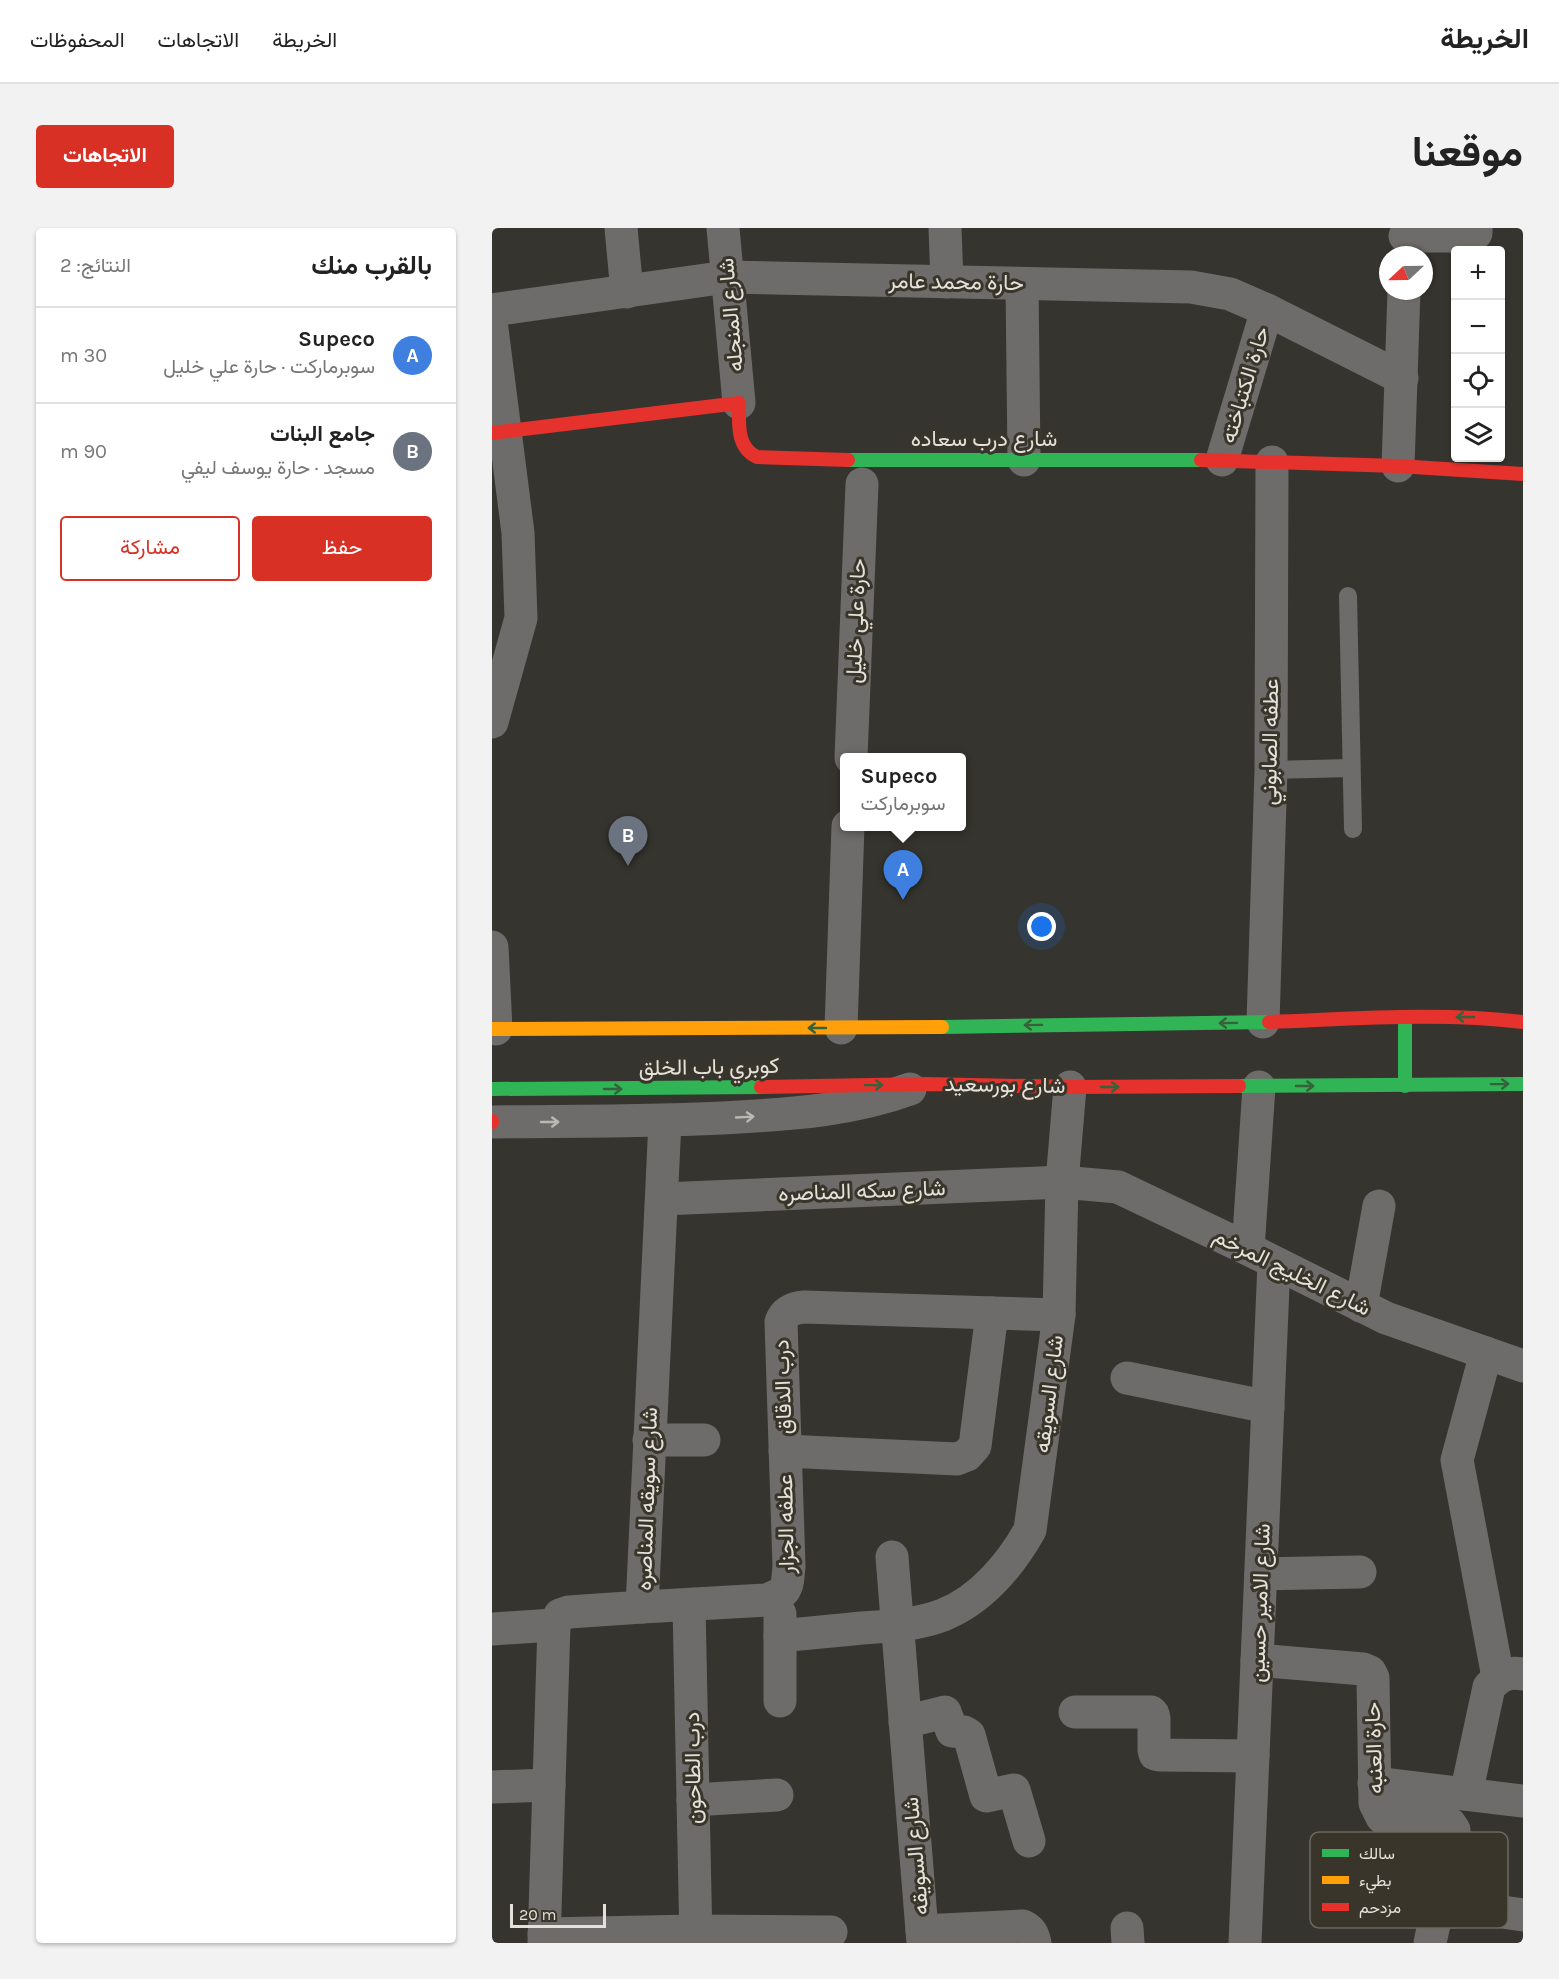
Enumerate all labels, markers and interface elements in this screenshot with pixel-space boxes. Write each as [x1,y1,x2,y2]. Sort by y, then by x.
text: الخريطة [1440,22,1529,55]
text: المحفوظات [30,28,125,52]
text: الاتجاهات [158,28,239,52]
text: الخريطة [272,28,337,52]
button: الاتجاهات [36,125,174,188]
text: موقعنا [1412,127,1523,177]
north arrow [1379,246,1433,300]
map controls [1451,246,1505,462]
button: + [1451,246,1505,300]
text: بالقرب منك [311,250,432,281]
text: النتائج: 2 [60,254,131,277]
street label: شارع المنجله [713,257,750,373]
street label: حارة محمد عامر [887,268,1024,296]
button: − [1451,300,1505,354]
street label: حارة الكتباخته [1215,324,1275,446]
text: Supeco [298,326,375,352]
text: 30 m [60,344,107,367]
text: A [406,344,419,367]
button: locate [1451,354,1505,408]
text: سوبرماركت · حارة علي خليل [163,355,375,378]
button: layers [1451,408,1505,462]
text: جامع البنات [270,421,375,447]
street label: شارع درب سعاده [911,426,1057,453]
text: 90 m [60,440,107,463]
text: B [406,440,419,463]
text: مسجد · حارة يوسف ليفي [181,456,375,479]
button: مشاركة [60,516,240,581]
button: حفظ [252,516,432,581]
street label: حارة علي خليل [841,558,876,684]
street label: عطفه الصابوني [1256,678,1289,806]
popup [840,753,966,831]
text: Supeco [860,763,937,789]
text: سوبرماركت [860,792,946,815]
pin: B [608,816,648,866]
pin: A [884,850,922,900]
your location [1027,912,1056,941]
one-way arrow [1455,1011,1475,1023]
one-way arrow [1218,1017,1238,1029]
one-way arrow [1023,1020,1043,1031]
one-way arrow [807,1022,827,1034]
street label: كوبري باب الخلق [639,1053,780,1086]
street label: شارع بورسعيد [944,1071,1066,1100]
one-way arrow [1490,1078,1510,1090]
one-way arrow [863,1079,883,1090]
one-way arrow [1100,1081,1120,1093]
one-way arrow [1295,1081,1315,1092]
one-way arrow [603,1083,623,1095]
one-way arrow [735,1111,755,1122]
one-way arrow [540,1116,560,1128]
street label: شارع سكه المناصره [778,1175,946,1208]
street label: شارع الخليج المرخم [1209,1223,1375,1322]
street label: شارع السويقه [1029,1334,1070,1455]
street label: درب الدقاق [768,1339,798,1435]
street label: شارع سويقه المناصره [631,1407,664,1591]
street label: عطفه الجزار [772,1474,800,1575]
street label: شارع الامير حسين [1244,1523,1277,1683]
street label: حارة العنبه [1359,1701,1389,1795]
street label: درب الطاحون [679,1712,707,1824]
street label: شارع السويقه [898,1796,935,1916]
legend [1310,1832,1508,1928]
text: سالك [1359,1844,1395,1863]
text: بطيء [1359,1871,1391,1894]
text: مزدحم [1359,1898,1401,1918]
scale bar [510,1901,606,1928]
text: 20 m [519,1905,557,1924]

